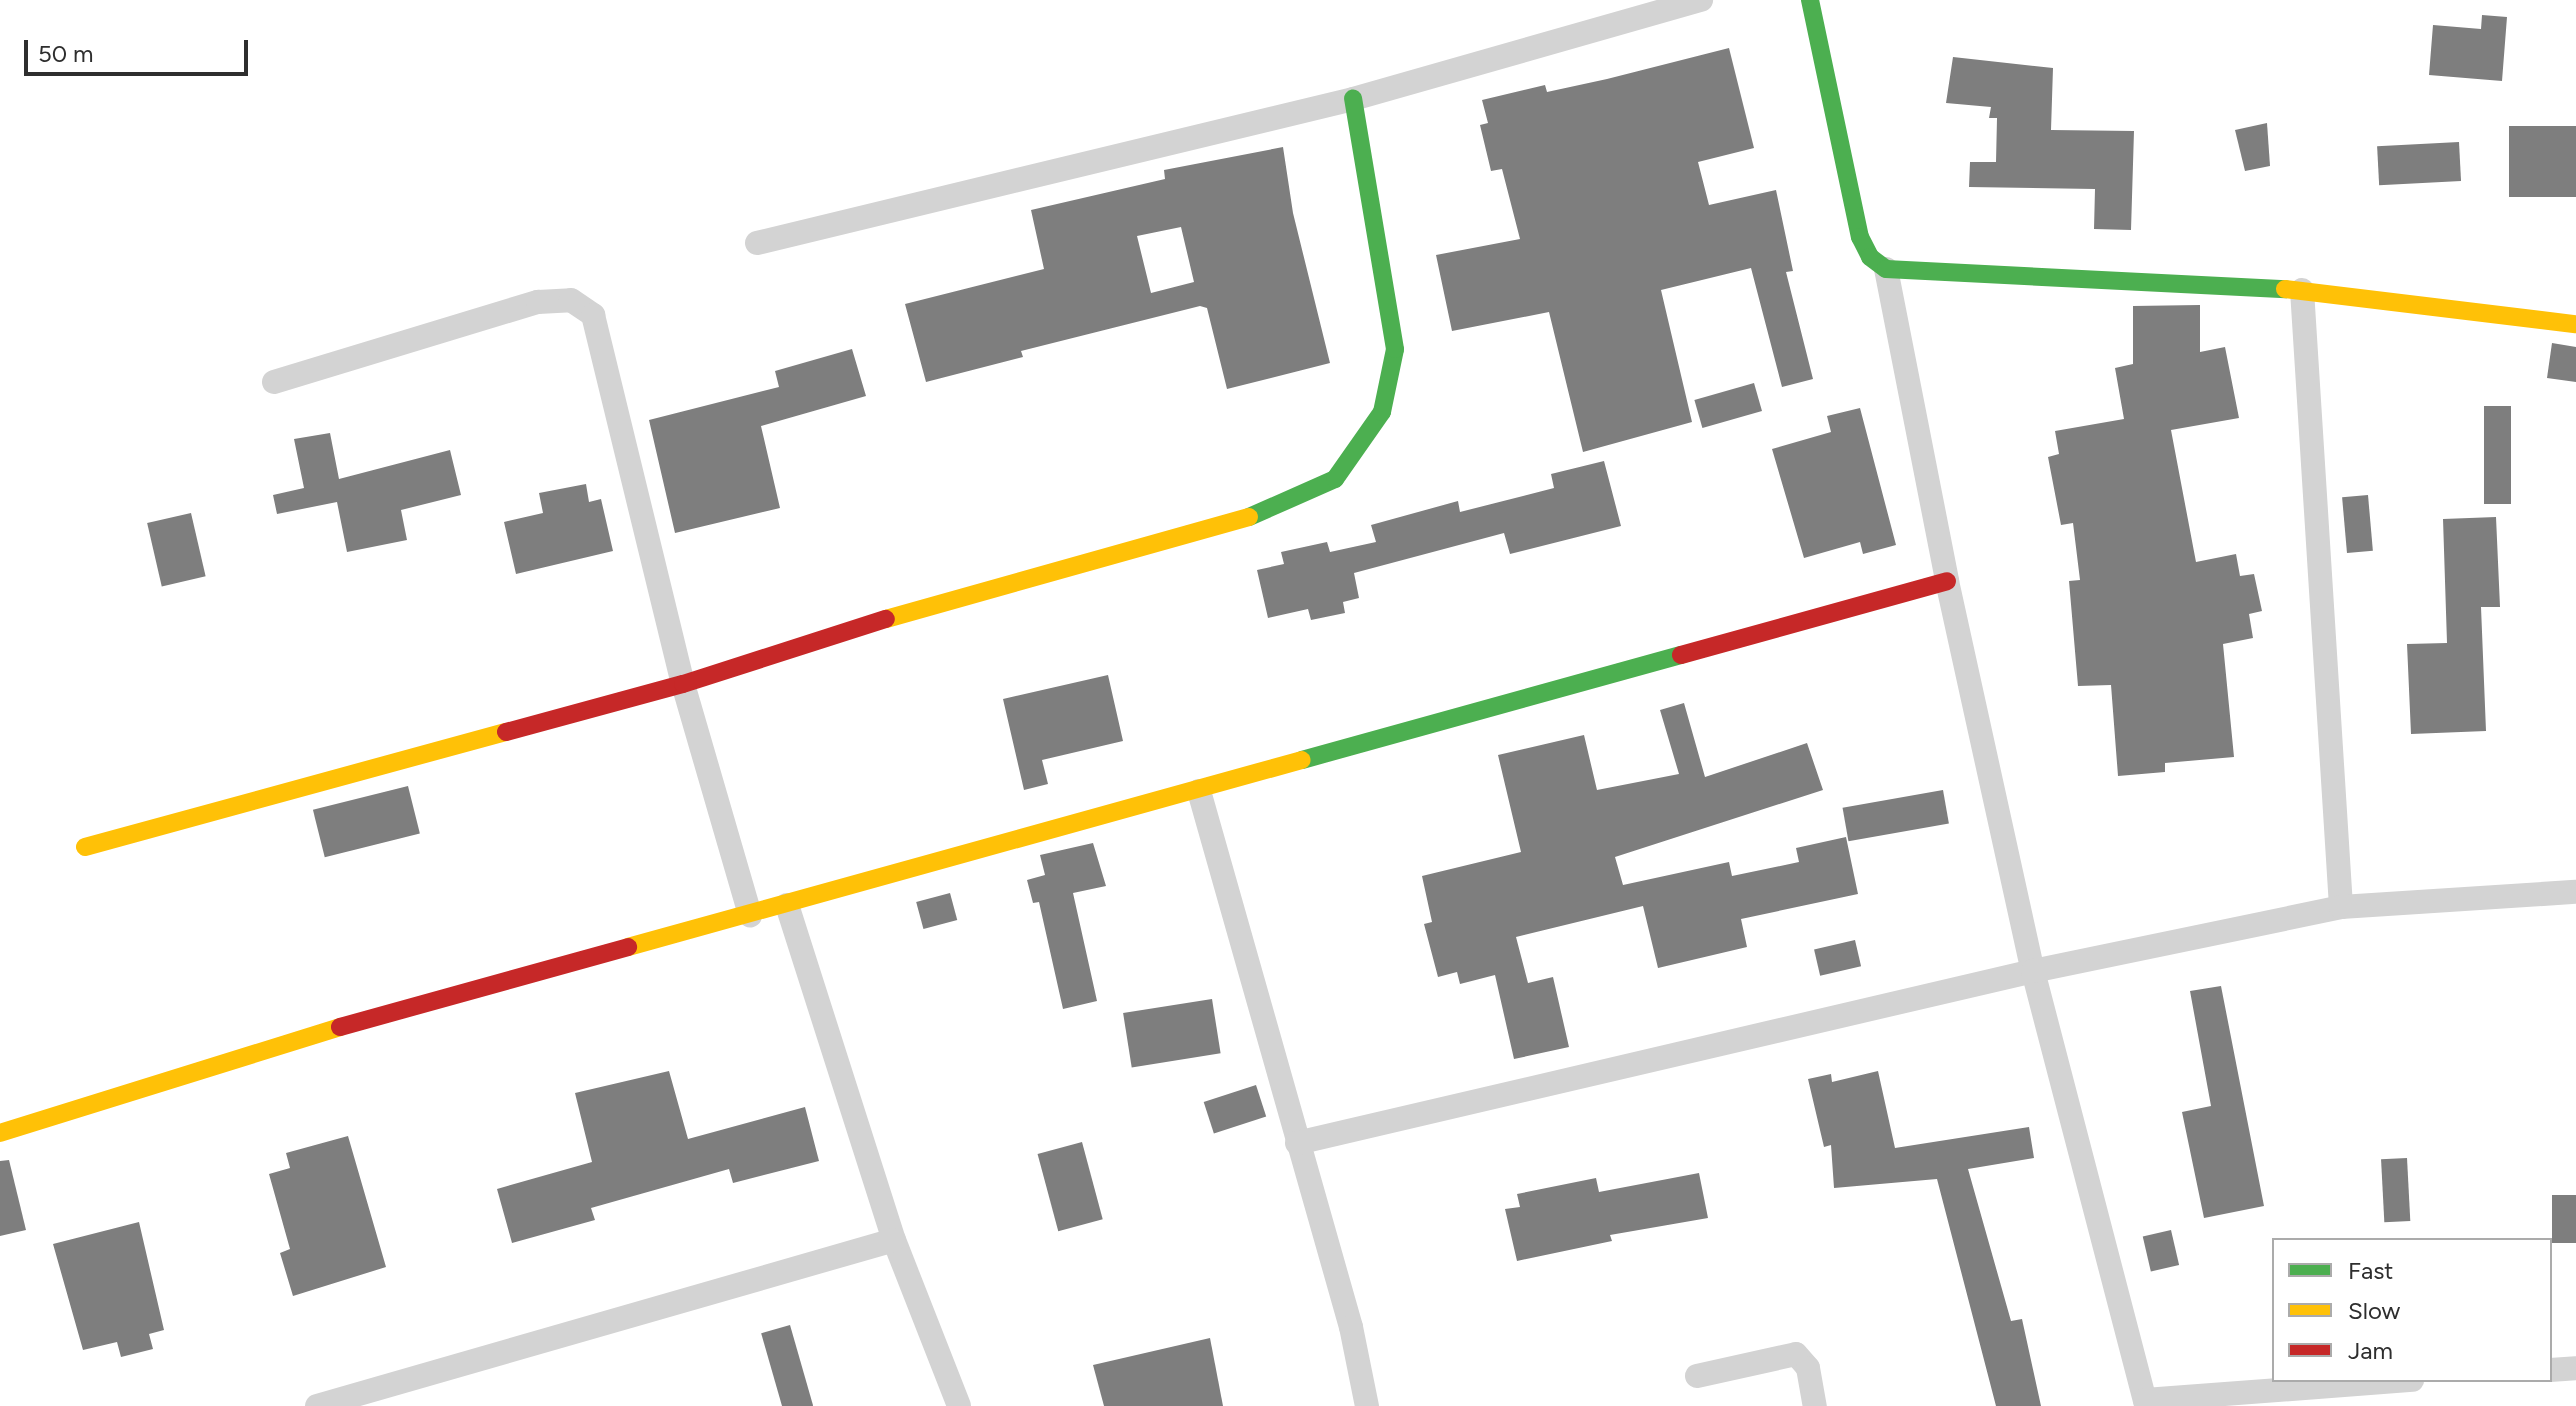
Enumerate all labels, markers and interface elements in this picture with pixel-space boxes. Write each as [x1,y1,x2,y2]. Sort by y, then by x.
scale bar [28,24,252,74]
text: 50 m [38,39,94,68]
legend [2272,1238,2552,1382]
text: Fast [2348,1256,2393,1285]
text: Slow [2348,1296,2400,1325]
text: Jam [2348,1336,2393,1365]

